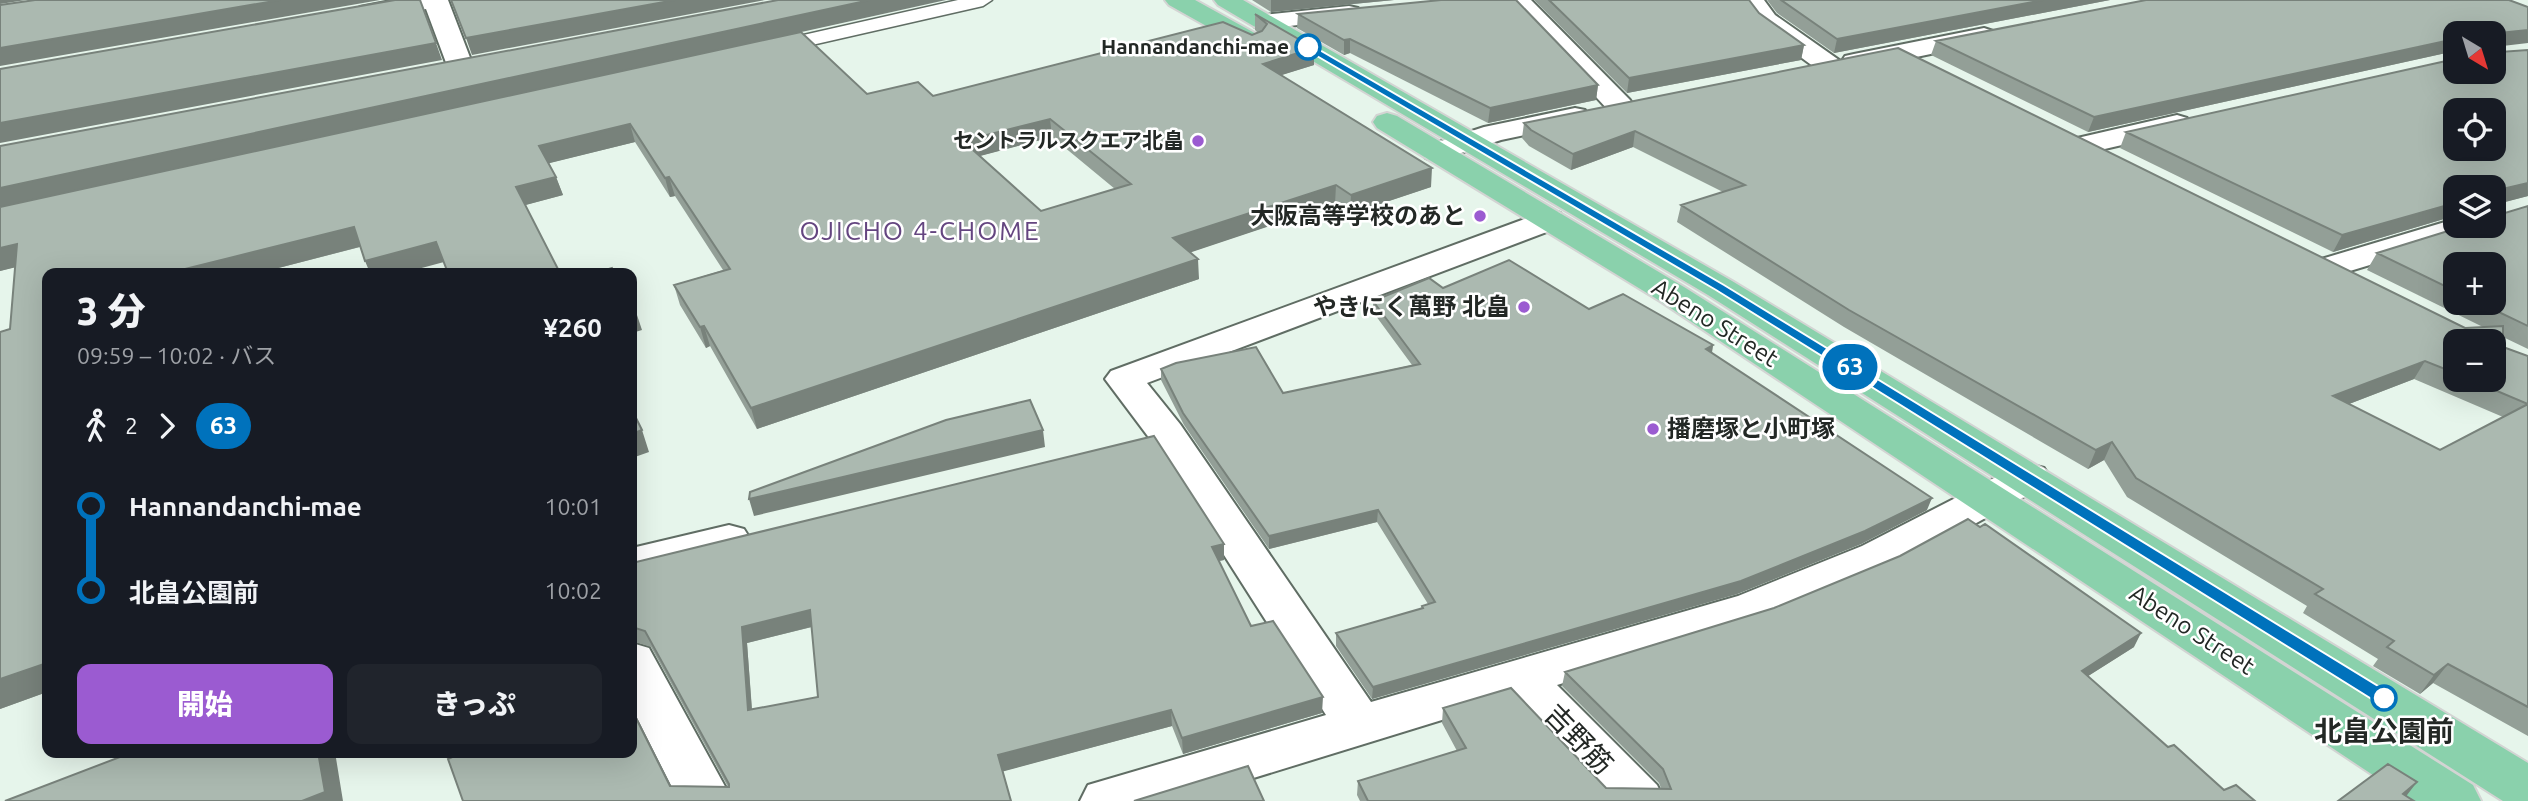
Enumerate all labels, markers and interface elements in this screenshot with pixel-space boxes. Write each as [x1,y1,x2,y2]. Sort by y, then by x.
north arrow [2443,21,2506,84]
map controls [2443,21,2506,392]
place label: Hannandanchi-mae [1101,34,1289,58]
marker: Hannandanchi-mae [1295,34,1321,60]
button: locate [2443,98,2506,161]
place label: セントラルスクエア北畠 [953,128,1184,152]
marker: セントラルスクエア北畠 [1190,133,1206,149]
button: layers [2443,175,2506,238]
place label: 大阪高等学校のあと [1250,202,1466,229]
marker: 大阪高等学校のあと [1472,208,1488,224]
district label: OJICHO 4-CHOME [799,216,1041,245]
button: + [2443,252,2506,315]
street label: Abeno Street [1647,273,1784,372]
text: 3 分 [77,290,146,332]
place label: やきにく萬野 北畠 [1313,293,1510,320]
marker: やきにく萬野 北畠 [1516,299,1532,315]
text: ¥260 [543,313,602,342]
button: − [2443,329,2506,392]
text: 09:59 – 10:02 · バス [77,343,276,368]
line badge: 63 [1818,344,1882,390]
text: 63 [1836,353,1864,380]
icon: walk [77,407,115,445]
icon: forward [148,407,186,445]
text: 63 [210,412,237,439]
text: 2 [125,413,138,438]
place label: 播磨塚と小町塚 [1667,415,1835,442]
marker: 播磨塚と小町塚 [1645,421,1661,437]
text: Hannandanchi-mae [129,492,362,521]
text: 10:01 [544,494,602,519]
text: 北畠公園前 [129,578,259,607]
text: 10:02 [544,578,602,603]
street label: Abeno Street [2125,579,2260,680]
button: 開始 [77,664,333,744]
button: きっぷ [347,664,602,744]
marker: 北畠公園前 [2371,685,2397,711]
street label: 吉野筋 [1539,698,1620,780]
place label: 北畠公園前 [2314,715,2454,746]

